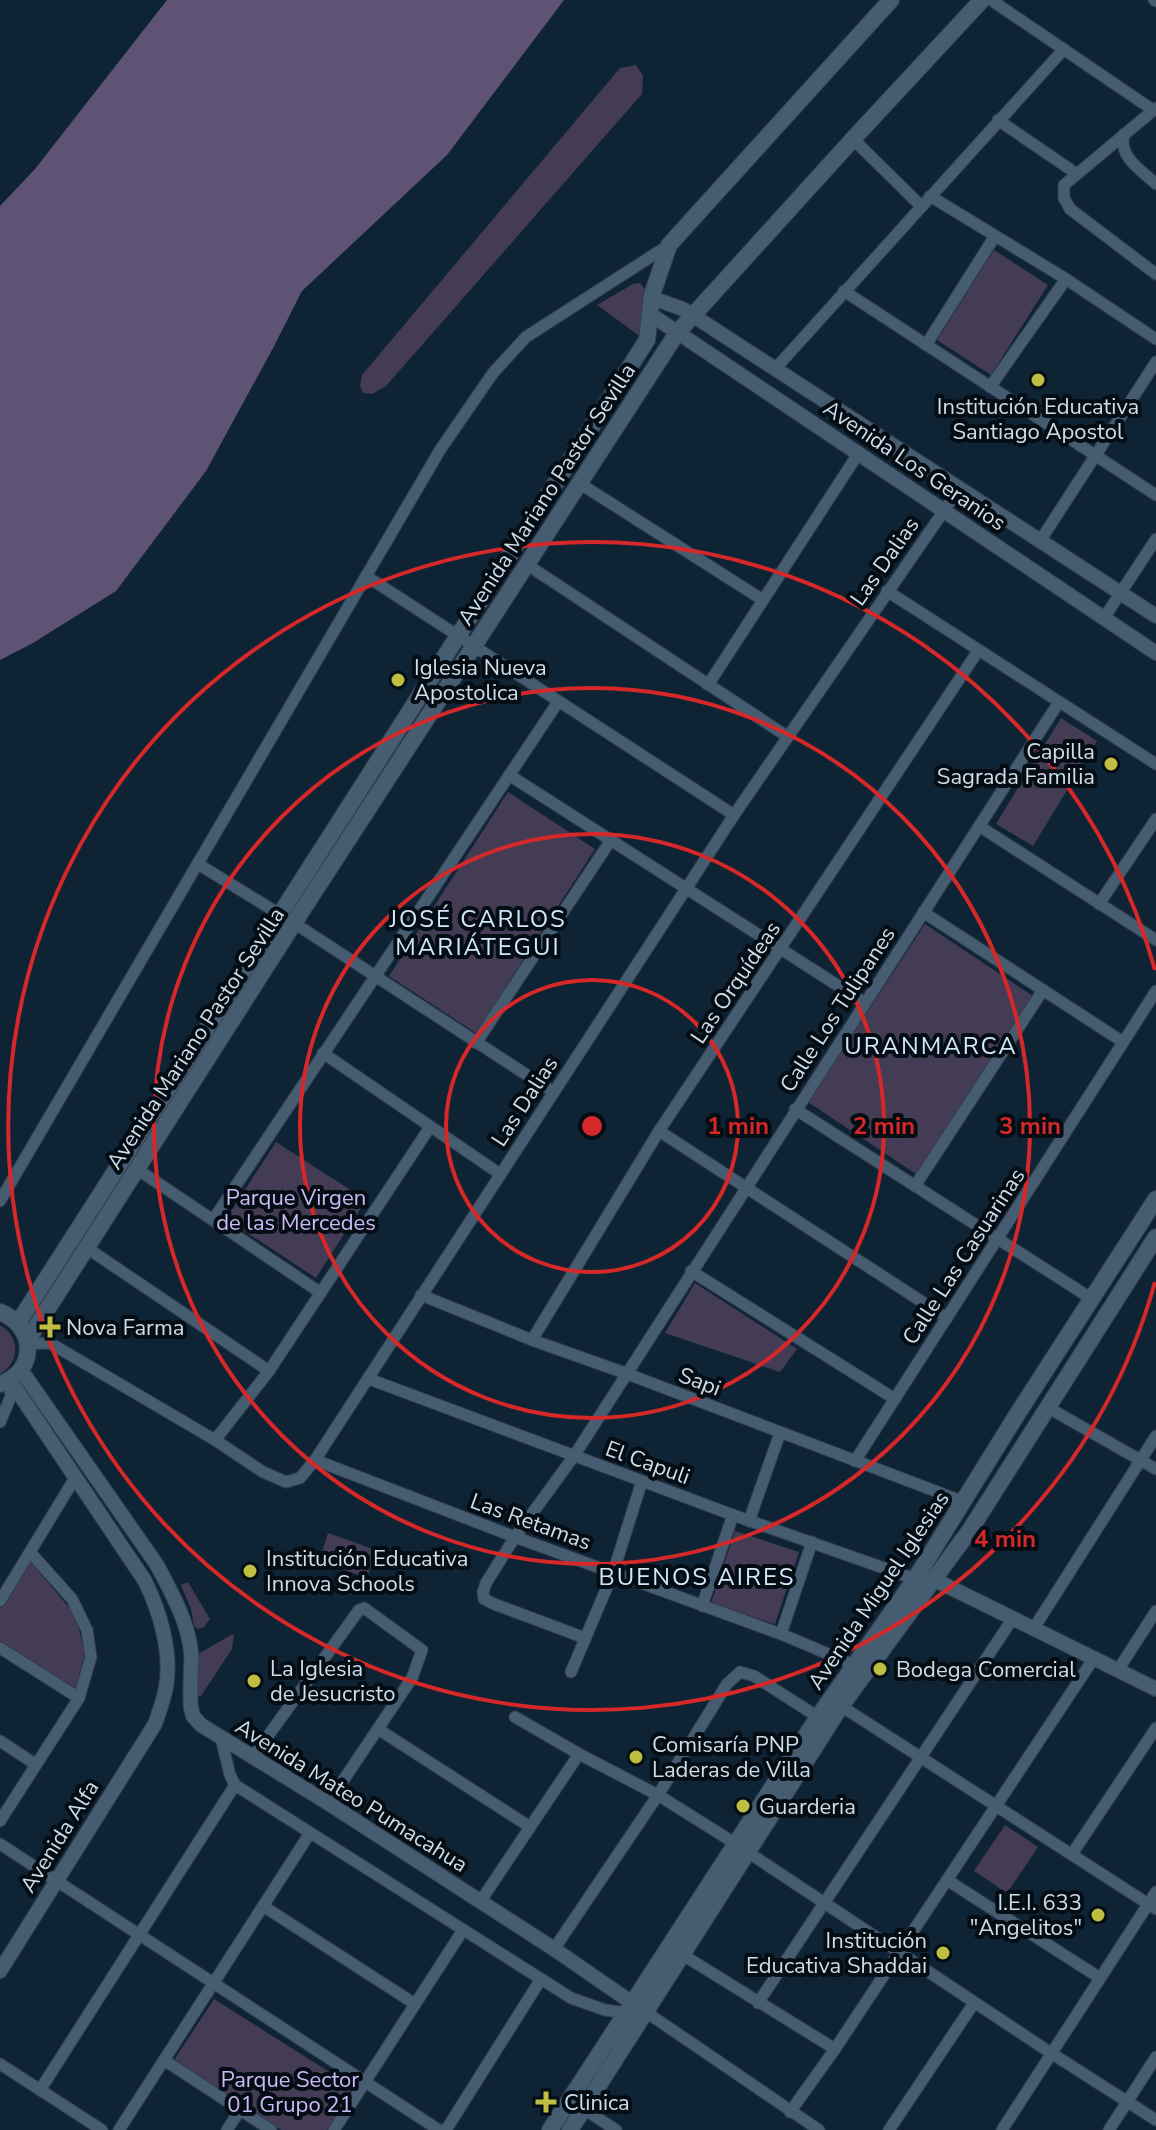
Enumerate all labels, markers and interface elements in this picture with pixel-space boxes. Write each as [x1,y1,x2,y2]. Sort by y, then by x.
street label: Avenida Mariano Pastor Sevilla [451,358,643,631]
marker: Institución Educativa Santiago Apostol [1029,371,1047,389]
place label: Institución Educativa Santiago Apostol [937,392,1139,447]
street label: Avenida Los Geranios [817,394,1011,538]
street label: Las Dalias [843,511,926,612]
place label: Iglesia Nueva Apostolica [414,653,547,708]
marker: Iglesia Nueva Apostolica [389,671,407,689]
place label: Capilla Sagrada Familia [937,737,1095,792]
marker: Capilla Sagrada Familia [1102,755,1120,773]
street label: Avenida Mariano Pastor Sevilla [100,902,292,1175]
district label: JOSÉ CARLOS MARIÁTEGUI [388,903,567,963]
street label: Las Orquídeas [684,916,788,1050]
street label: Calle Los Tulipanes [773,921,903,1098]
district label: URANMARCA [844,1030,1018,1062]
street label: Las Dalias [485,1051,565,1152]
text: 1 min [707,1110,769,1142]
text: 2 min [853,1110,915,1142]
text: 3 min [999,1110,1061,1142]
centre of rings [578,1112,606,1140]
street label: Calle Las Casuarinas [896,1163,1032,1351]
park label: Parque Virgen de las Mercedes [216,1183,376,1238]
place label: Nova Farma [66,1313,184,1343]
marker: Nova Farma [41,1318,59,1336]
street label: Sapi [674,1360,725,1404]
street label: El Capuli [601,1434,694,1492]
street label: Avenida Miguel Iglesias [801,1485,957,1696]
street label: Las Retamas [466,1486,595,1558]
text: 4 min [974,1523,1036,1555]
place label: Institución Educativa Innova Schools [266,1544,468,1599]
district label: BUENOS AIRES [599,1561,796,1593]
marker: Institución Educativa Innova Schools [241,1562,259,1580]
place label: La Iglesia de Jesucristo [270,1654,395,1709]
place label: Bodega Comercial [896,1655,1076,1685]
marker: Bodega Comercial [871,1660,889,1678]
marker: La Iglesia de Jesucristo [245,1672,263,1690]
street label: Avenida Mateo Pumacahua [230,1712,473,1880]
place label: Comisaría PNP Laderas de Villa [652,1730,811,1785]
marker: Comisaría PNP Laderas de Villa [627,1748,645,1766]
street label: Avenida Alfa [13,1775,106,1898]
place label: Guarderia [759,1792,856,1822]
marker: Guarderia [734,1797,752,1815]
place label: I.E.I. 633 "Angelitos" [970,1888,1082,1943]
marker: I.E.I. 633 "Angelitos" [1089,1906,1107,1924]
place label: Institución Educativa Shaddai [746,1926,927,1981]
marker: Institución Educativa Shaddai [934,1944,952,1962]
park label: Parque Sector 01 Grupo 21 [221,2065,359,2120]
place label: Clinica [564,2088,630,2118]
marker: Clinica [535,2091,557,2113]

